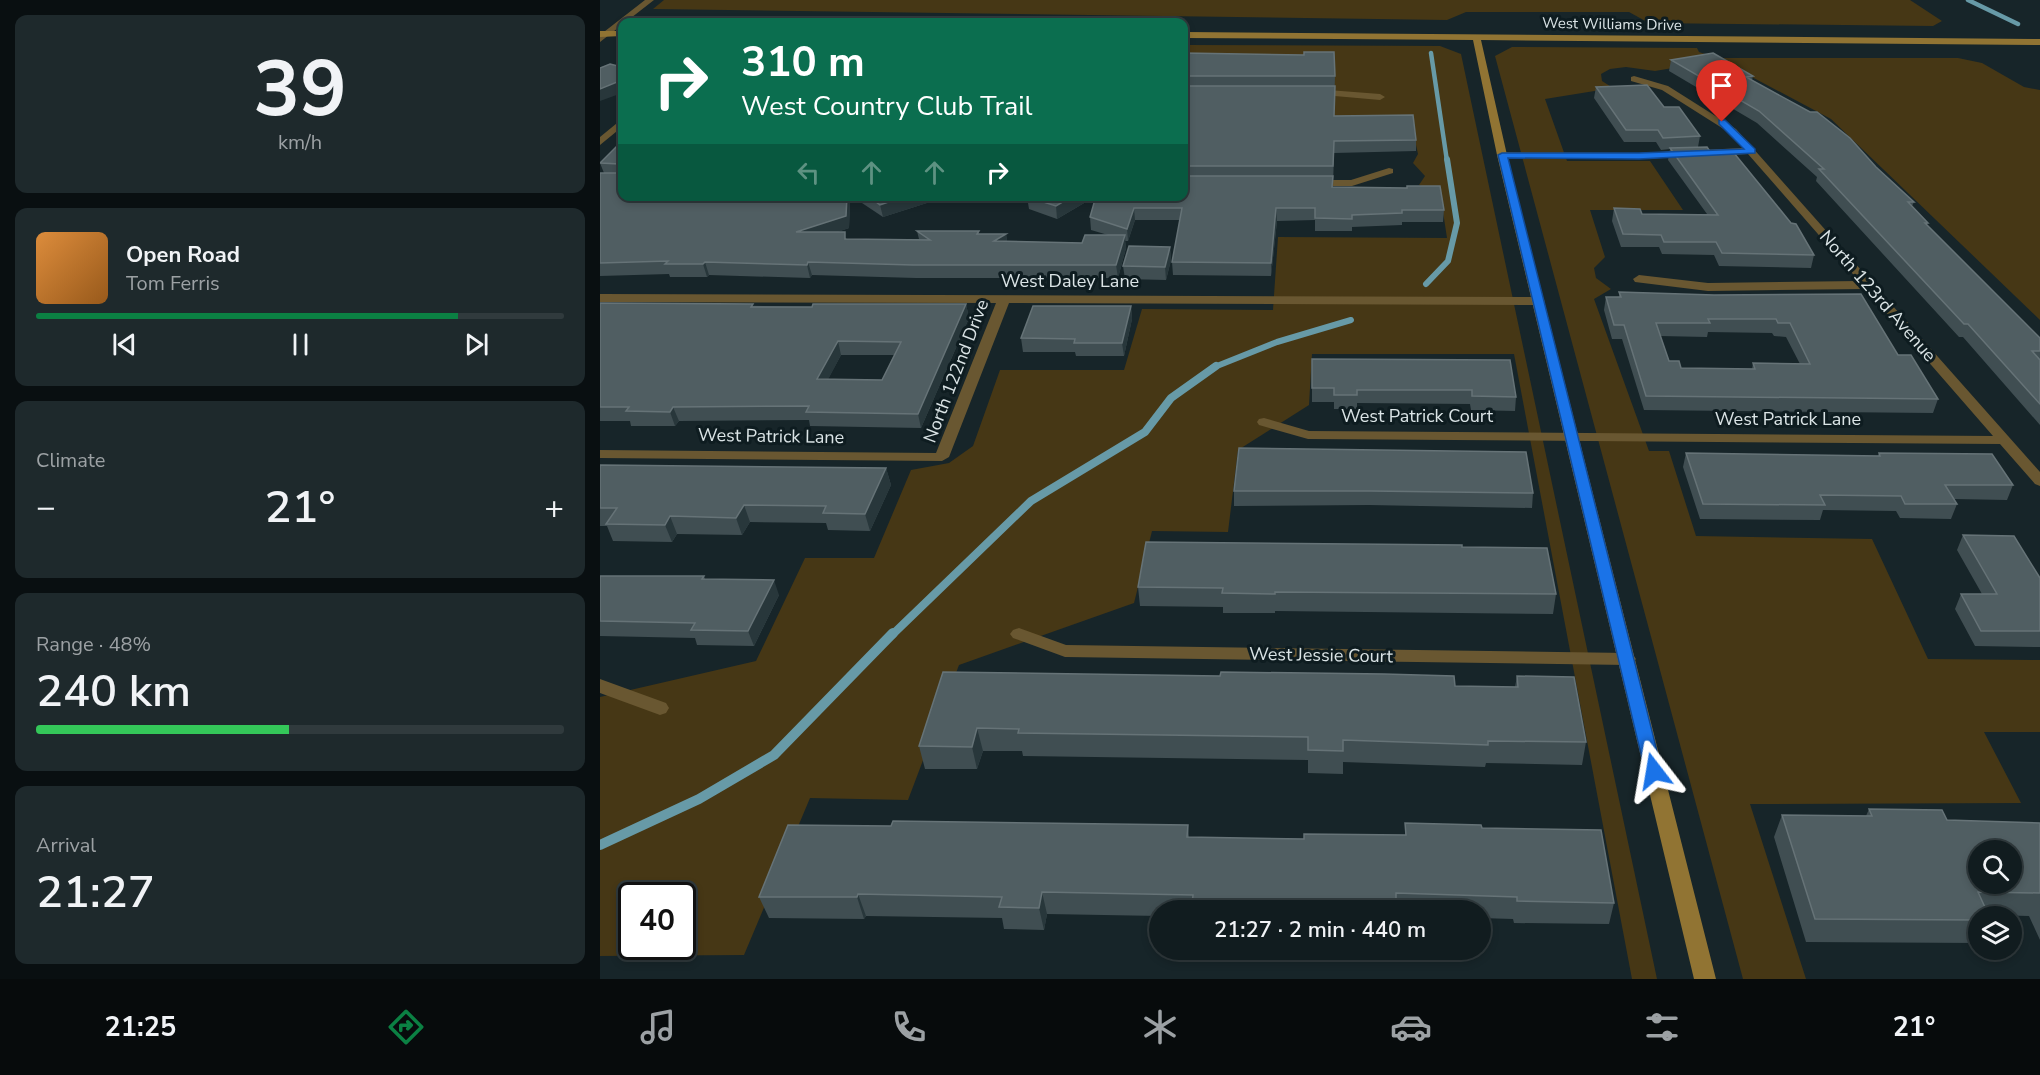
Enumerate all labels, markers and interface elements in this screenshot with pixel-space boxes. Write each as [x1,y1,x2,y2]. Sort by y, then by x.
street label: West Williams Drive [1542,13,1682,35]
text: 310 m [741,34,865,91]
text: 39 [253,36,347,143]
icon: right [642,42,720,120]
pin [1696,60,1747,122]
icon: arrive [1705,69,1738,102]
text: West Country Club Trail [741,88,1033,125]
text: km/h [278,129,322,156]
icon: left [792,156,825,189]
icon: ahead [855,156,888,189]
icon: ahead [918,156,951,189]
icon: right [981,156,1014,189]
street label: North 123rd Avenue [1814,225,1942,367]
text: Open Road [126,240,240,270]
street label: West Daley Lane [1001,269,1139,293]
text: Tom Ferris [126,270,220,297]
street label: North 122nd Drive [918,296,994,446]
icon: previous [108,328,141,361]
icon: pause [284,328,317,361]
icon: next [460,328,493,361]
street label: West Patrick Court [1341,404,1494,428]
street label: West Patrick Lane [1715,407,1861,431]
street label: West Patrick Lane [698,423,844,449]
text: Climate [36,447,105,474]
text: 21° [265,477,335,538]
text: − [36,485,56,530]
text: + [544,485,564,530]
text: Range · 48% [36,631,151,658]
street label: West Jessie Court [1249,642,1394,668]
text: 240 km [36,661,191,722]
position arrow [1622,739,1686,803]
text: Arrival [36,832,96,859]
map controls [1968,840,2022,960]
button: search [1968,840,2022,894]
text: 21:27 [36,862,155,923]
speed limit sign: 40 [618,882,696,960]
button: layers [1968,906,2022,960]
text: 21:27 · 2 min · 440 m [1214,915,1426,945]
icon: directions [385,1006,427,1048]
icon: music [637,1006,679,1048]
icon: phone [888,1006,930,1048]
icon: climate [1139,1006,1181,1048]
icon: car [1390,1006,1432,1048]
icon: filters [1641,1006,1683,1048]
text: 21:25 [105,1009,176,1046]
text: 21° [1893,1009,1935,1046]

